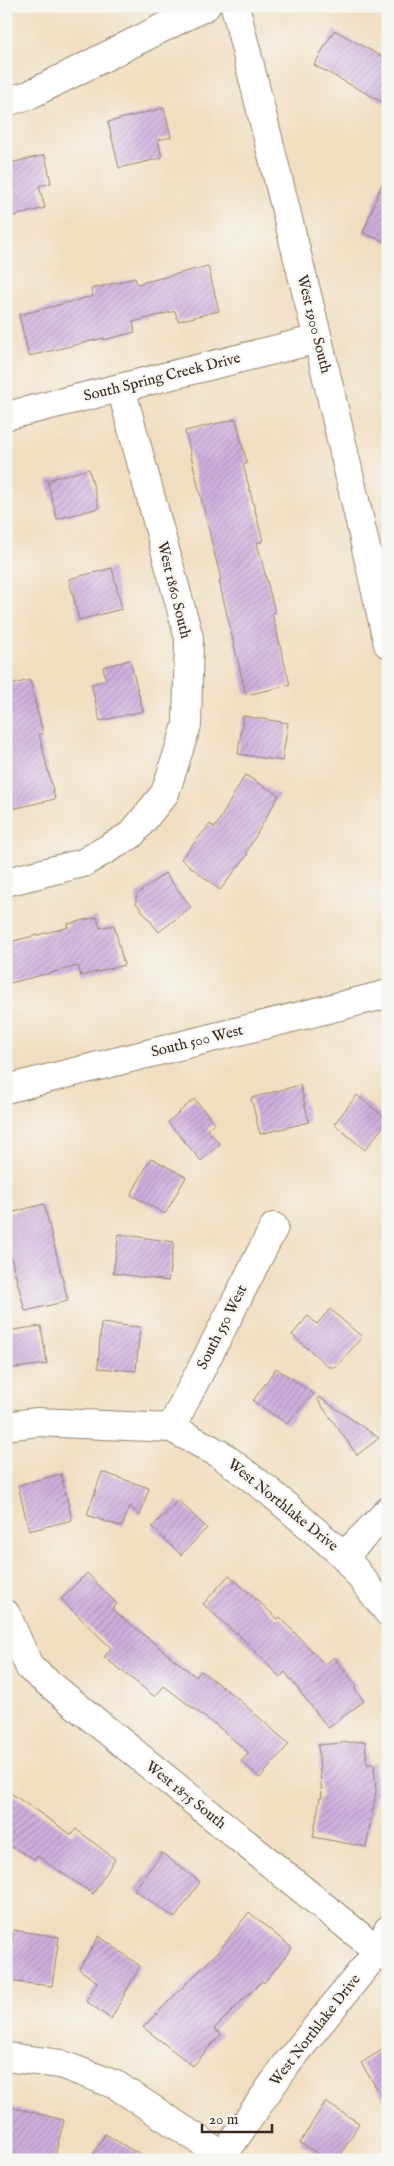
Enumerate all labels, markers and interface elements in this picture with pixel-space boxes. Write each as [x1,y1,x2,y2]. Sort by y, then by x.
street label: West 1900 South [293,273,335,375]
street label: South Spring Creek Drive [82,348,242,406]
street label: West 1860 South [153,540,195,640]
street label: South 500 West [149,1020,245,1062]
street label: South 550 West [193,1282,251,1372]
street label: West Northlake Drive [224,1455,342,1556]
street label: West 1875 South [142,1757,230,1833]
street label: West Northlake Drive [265,1970,365,2090]
scale bar [202,2101,272,2133]
text: 20 m [209,2110,239,2129]

